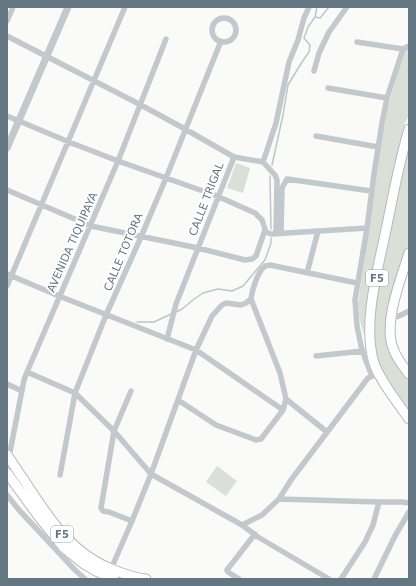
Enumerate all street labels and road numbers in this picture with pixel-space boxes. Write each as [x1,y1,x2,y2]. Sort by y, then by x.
street label: CALLE TRIGAL [186,160,227,238]
street label: AVENIDA TIQUIPAYA [45,190,101,294]
street label: CALLE TOTORA [101,211,146,293]
road number: F5 [366,270,388,286]
road number: F5 [51,526,73,542]

